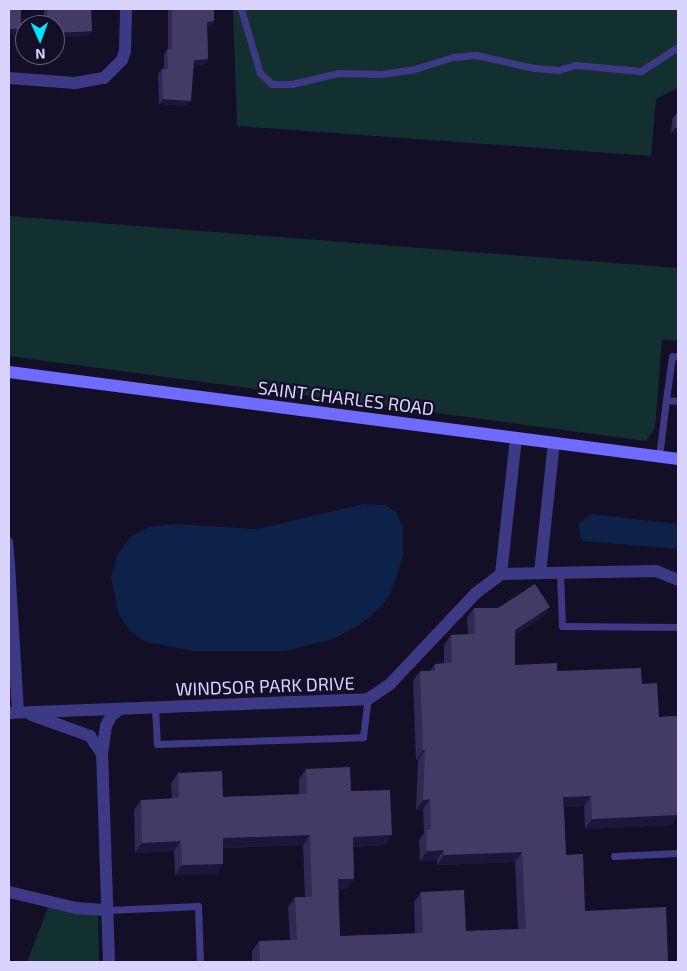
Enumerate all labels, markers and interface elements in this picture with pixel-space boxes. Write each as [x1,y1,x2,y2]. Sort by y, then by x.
north arrow [15,15,65,65]
text: N [35,46,46,63]
street label: SAINT CHARLES ROAD [257,376,435,420]
street label: WINDSOR PARK DRIVE [175,672,355,700]

